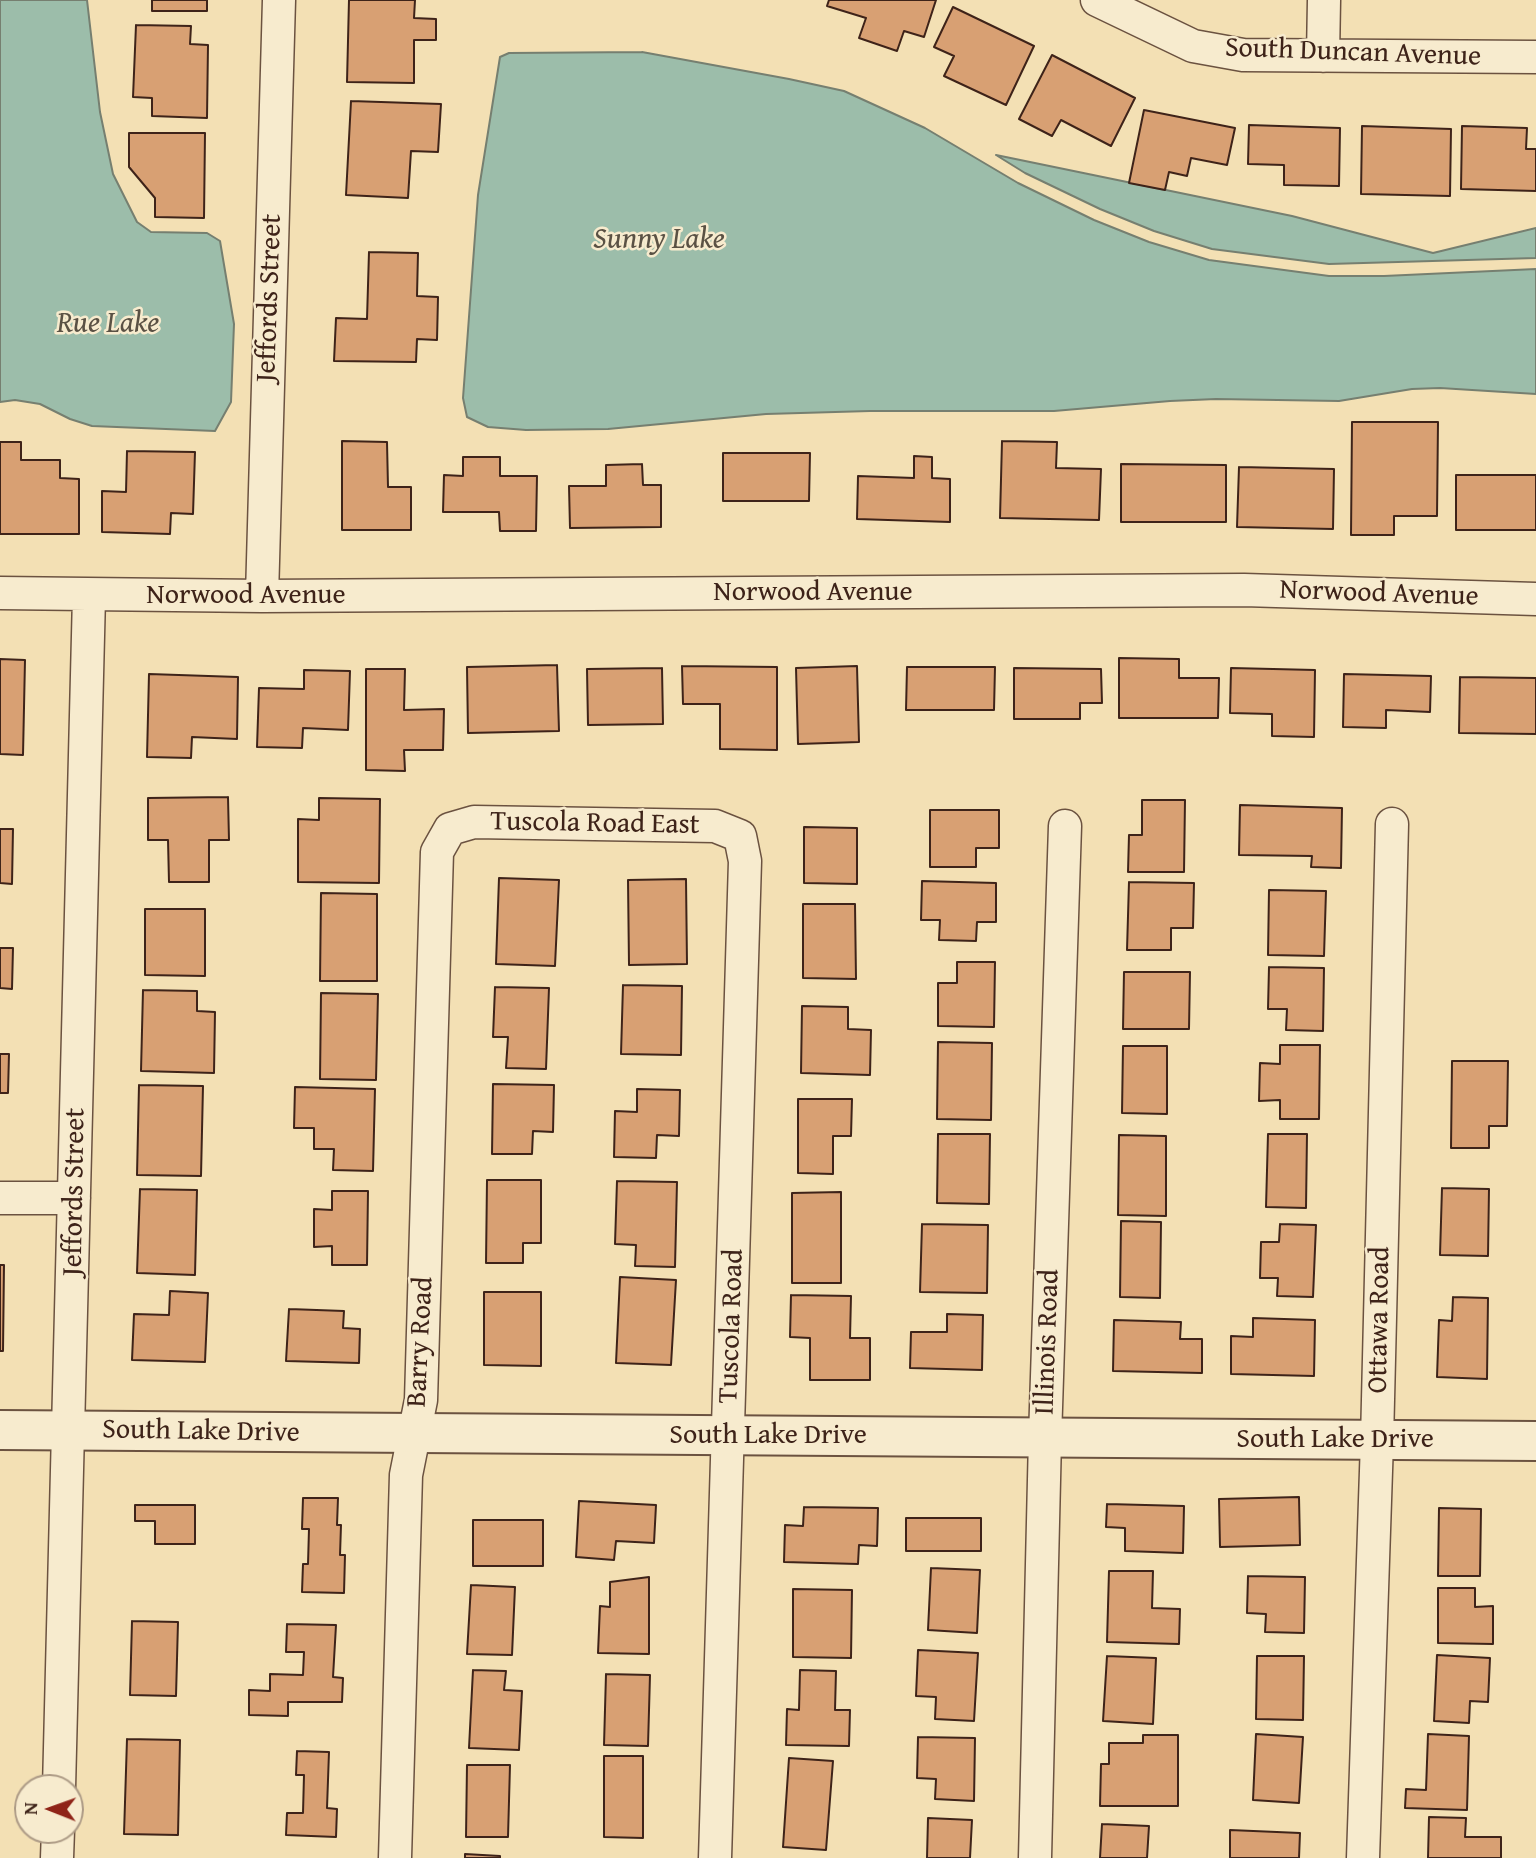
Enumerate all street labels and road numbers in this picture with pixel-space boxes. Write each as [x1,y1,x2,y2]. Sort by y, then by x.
street label: South Duncan Avenue [1224,32,1482,74]
street label: Jeffords Street [250,213,290,383]
street label: Norwood Avenue [1279,574,1479,614]
street label: Norwood Avenue [713,576,913,610]
street label: Norwood Avenue [146,579,346,613]
street label: Tuscola Road East [490,805,700,843]
street label: Jeffords Street [57,1107,93,1277]
street label: Ottawa Road [1362,1246,1398,1394]
street label: Tuscola Road [713,1248,751,1404]
street label: Illinois Road [1029,1268,1067,1416]
street label: Barry Road [401,1276,441,1408]
street label: South Lake Drive [102,1413,300,1451]
street label: South Lake Drive [669,1419,867,1453]
street label: South Lake Drive [1236,1423,1434,1457]

